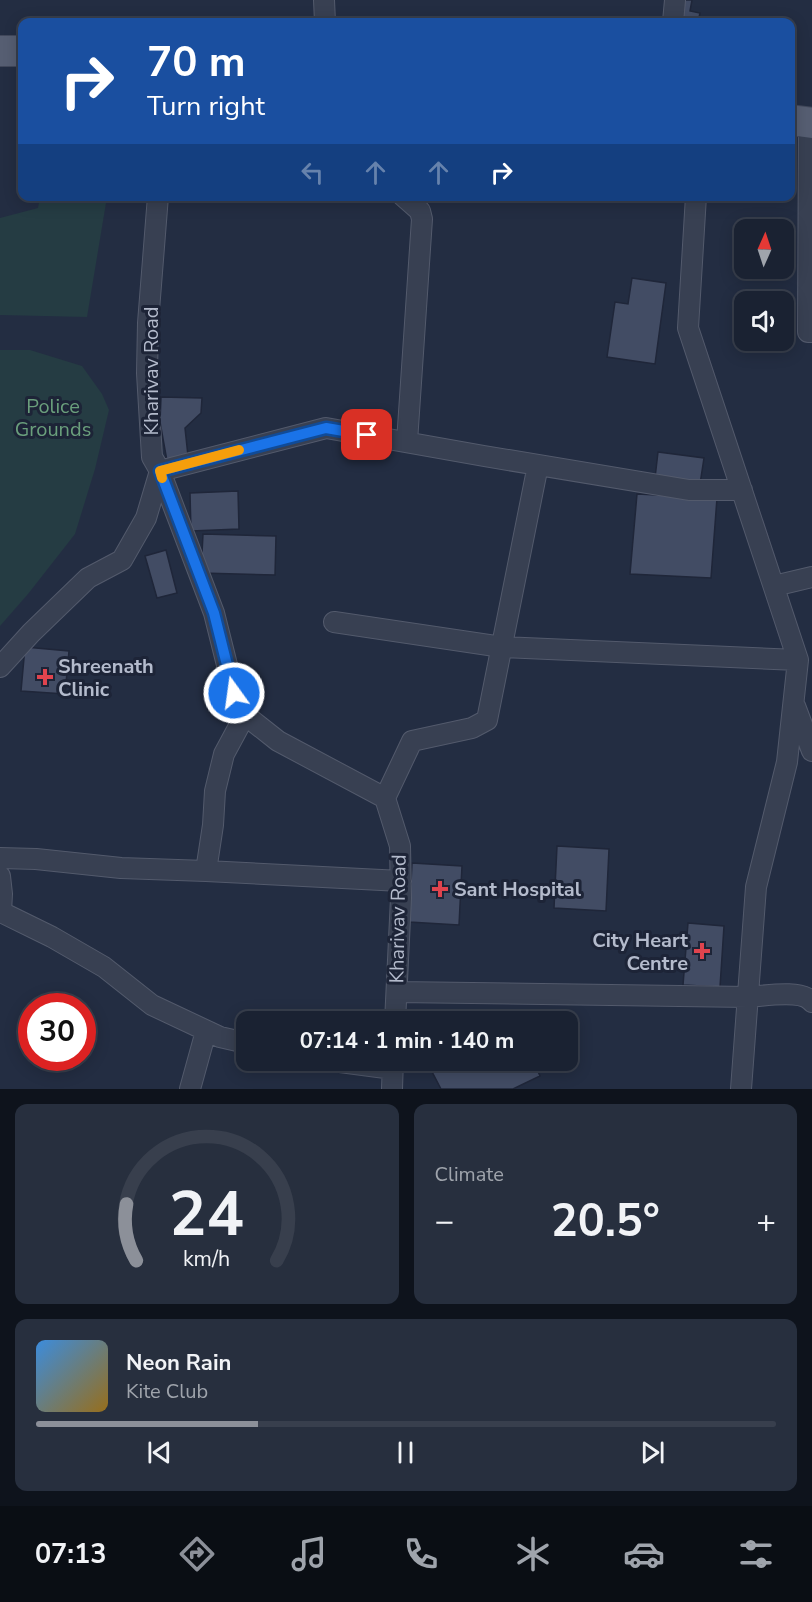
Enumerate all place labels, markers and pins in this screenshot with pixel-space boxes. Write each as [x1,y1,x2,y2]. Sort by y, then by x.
pin [341,409,392,460]
place label: Shreenath Clinic [58,653,154,703]
marker: Shreenath Clinic [36,668,54,686]
place label: Sant Hospital [454,876,582,903]
marker: Sant Hospital [431,880,449,898]
place label: City Heart Centre [592,927,688,977]
marker: City Heart Centre [693,942,711,960]

